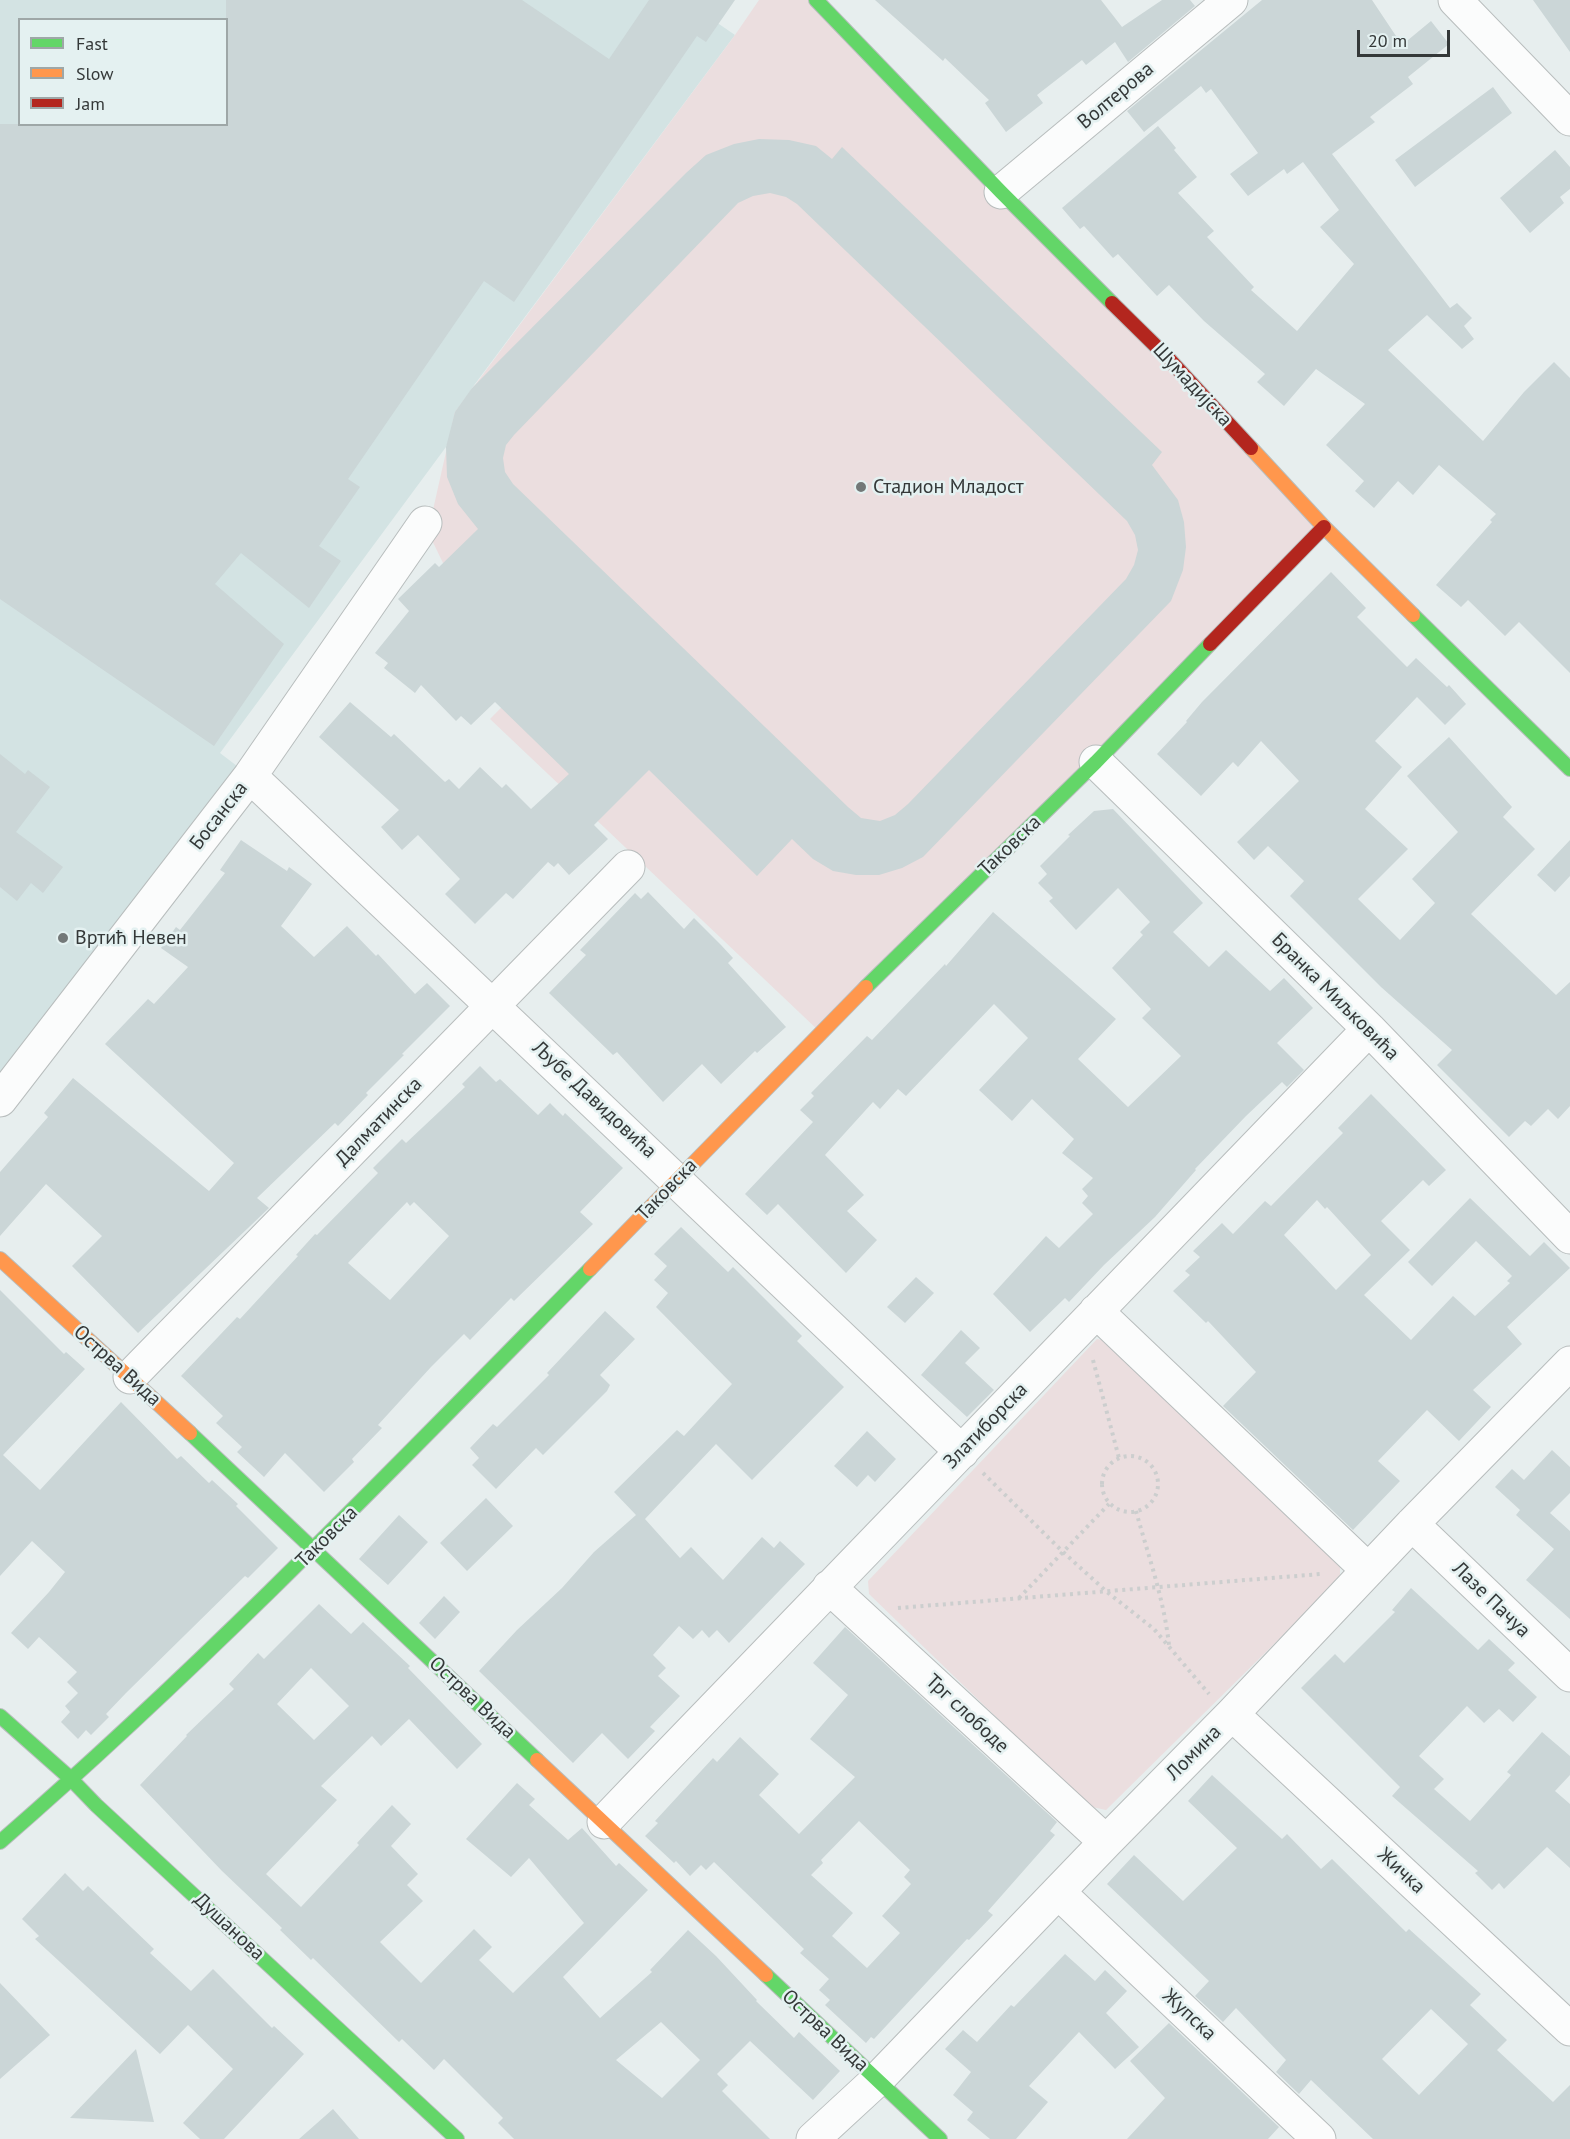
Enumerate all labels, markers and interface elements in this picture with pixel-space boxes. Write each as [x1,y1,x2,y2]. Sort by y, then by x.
legend [18,18,228,126]
scale bar [1360,18,1453,56]
text: 20 m [1368,29,1407,52]
text: Fast [76,32,108,55]
street label: Волтерова [1073,57,1159,135]
text: Slow [76,62,114,85]
text: Jam [76,92,105,115]
street label: Шумадијска [1147,338,1237,432]
place label: Стадион Младост [873,475,1024,499]
marker: Стадион Младост [854,480,868,494]
street label: Босанска [185,777,253,855]
street label: Таковска [974,810,1046,882]
place label: Вртић Невен [75,926,187,950]
street label: Бранка Миљковића [1266,928,1404,1066]
marker: Вртић Невен [56,931,70,945]
street label: Љубе Давидовића [527,1036,661,1164]
street label: Далматинска [331,1073,427,1171]
street label: Таковска [631,1154,703,1226]
street label: Острва Вида [68,1320,166,1412]
street label: Златиборска [939,1378,1033,1474]
street label: Таковска [291,1501,363,1573]
street label: Лазе Пачуа [1447,1557,1535,1643]
street label: Острва Вида [424,1652,520,1744]
street label: Трг слободе [921,1670,1013,1758]
street label: Ломина [1162,1721,1226,1785]
street label: Жичка [1372,1843,1430,1899]
street label: Душанова [189,1888,269,1966]
street label: Жупска [1157,1984,1221,2046]
street label: Острва Вида [777,1985,873,2077]

